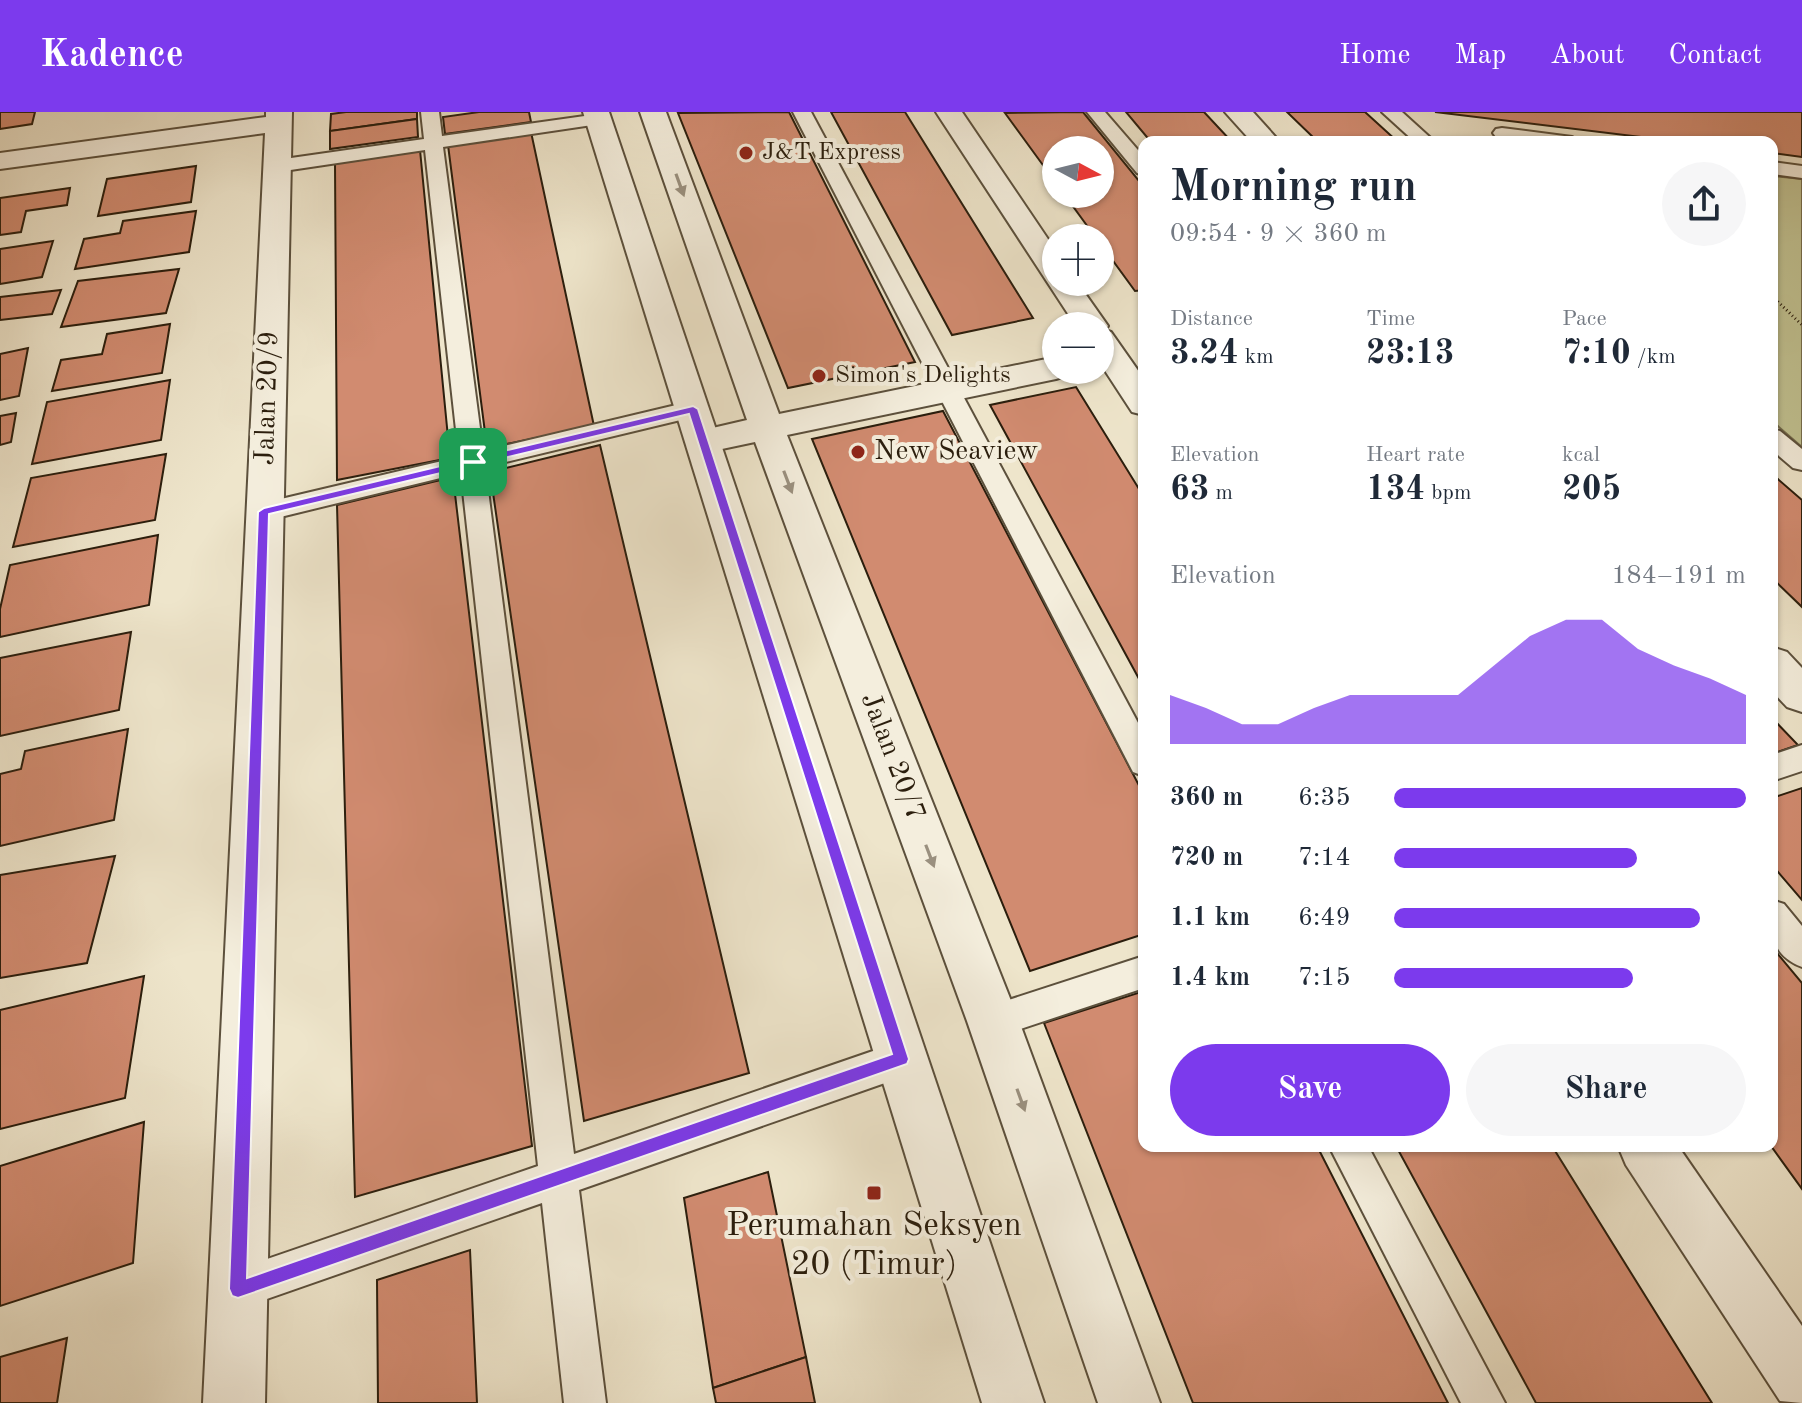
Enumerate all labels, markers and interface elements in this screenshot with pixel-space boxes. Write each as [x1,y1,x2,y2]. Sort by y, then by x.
text: Kadence [40,37,184,75]
text: Home [1339,42,1410,70]
text: Map [1454,42,1506,70]
text: About [1550,42,1625,70]
text: Contact [1669,42,1762,70]
north arrow [1042,136,1114,208]
map controls [1042,136,1114,384]
place label: J&T Express [762,141,901,165]
marker: J&T Express [737,144,755,162]
button: share [1662,162,1746,246]
text: Morning run [1170,166,1417,210]
one-way arrow [674,174,686,198]
text: 09:54 · 9 × 360 m [1170,221,1387,247]
button: + [1042,224,1114,296]
text: Distance [1170,308,1253,330]
text: Time [1366,308,1415,330]
text: Pace [1562,308,1607,330]
button: − [1042,312,1114,384]
street label: Jalan 20/9 [252,330,284,466]
text: 3.24 [1170,337,1239,371]
text: 23:13 [1366,337,1454,371]
text: 7:10 [1562,337,1631,371]
text: km [1239,346,1274,368]
text: /km [1631,346,1676,368]
place label: Simon's Delights [835,364,1011,388]
marker: Simon's Delights [810,367,828,385]
pin [439,428,507,496]
place label: New Seaview [874,438,1038,466]
icon: arrive [451,440,495,484]
marker: New Seaview [849,443,867,461]
text: Elevation [1170,444,1260,466]
text: Heart rate [1366,444,1465,466]
text: kcal [1562,444,1600,466]
one-way arrow [782,470,795,494]
text: 63 [1170,473,1209,507]
text: 134 [1366,473,1425,507]
text: 205 [1562,473,1621,507]
text: m [1209,482,1233,504]
text: bpm [1425,482,1471,504]
text: Elevation [1170,563,1276,589]
text: 184–191 m [1611,563,1746,589]
street label: Jalan 20/7 [855,689,929,825]
text: 360 m [1170,785,1243,811]
text: 6:35 [1298,785,1351,811]
one-way arrow [924,844,937,868]
text: 720 m [1170,845,1243,871]
text: 7:14 [1298,845,1351,871]
text: 1.1 km [1170,905,1250,931]
text: 6:49 [1298,905,1351,931]
text: 1.4 km [1170,965,1250,991]
text: 7:15 [1298,965,1351,991]
button: Save [1170,1044,1450,1136]
button: Share [1466,1044,1746,1136]
one-way arrow [1015,1088,1027,1112]
marker: Perumahan Seksyen 20 (Timur) [865,1184,883,1202]
place label: Perumahan Seksyen 20 (Timur) [726,1209,1022,1282]

